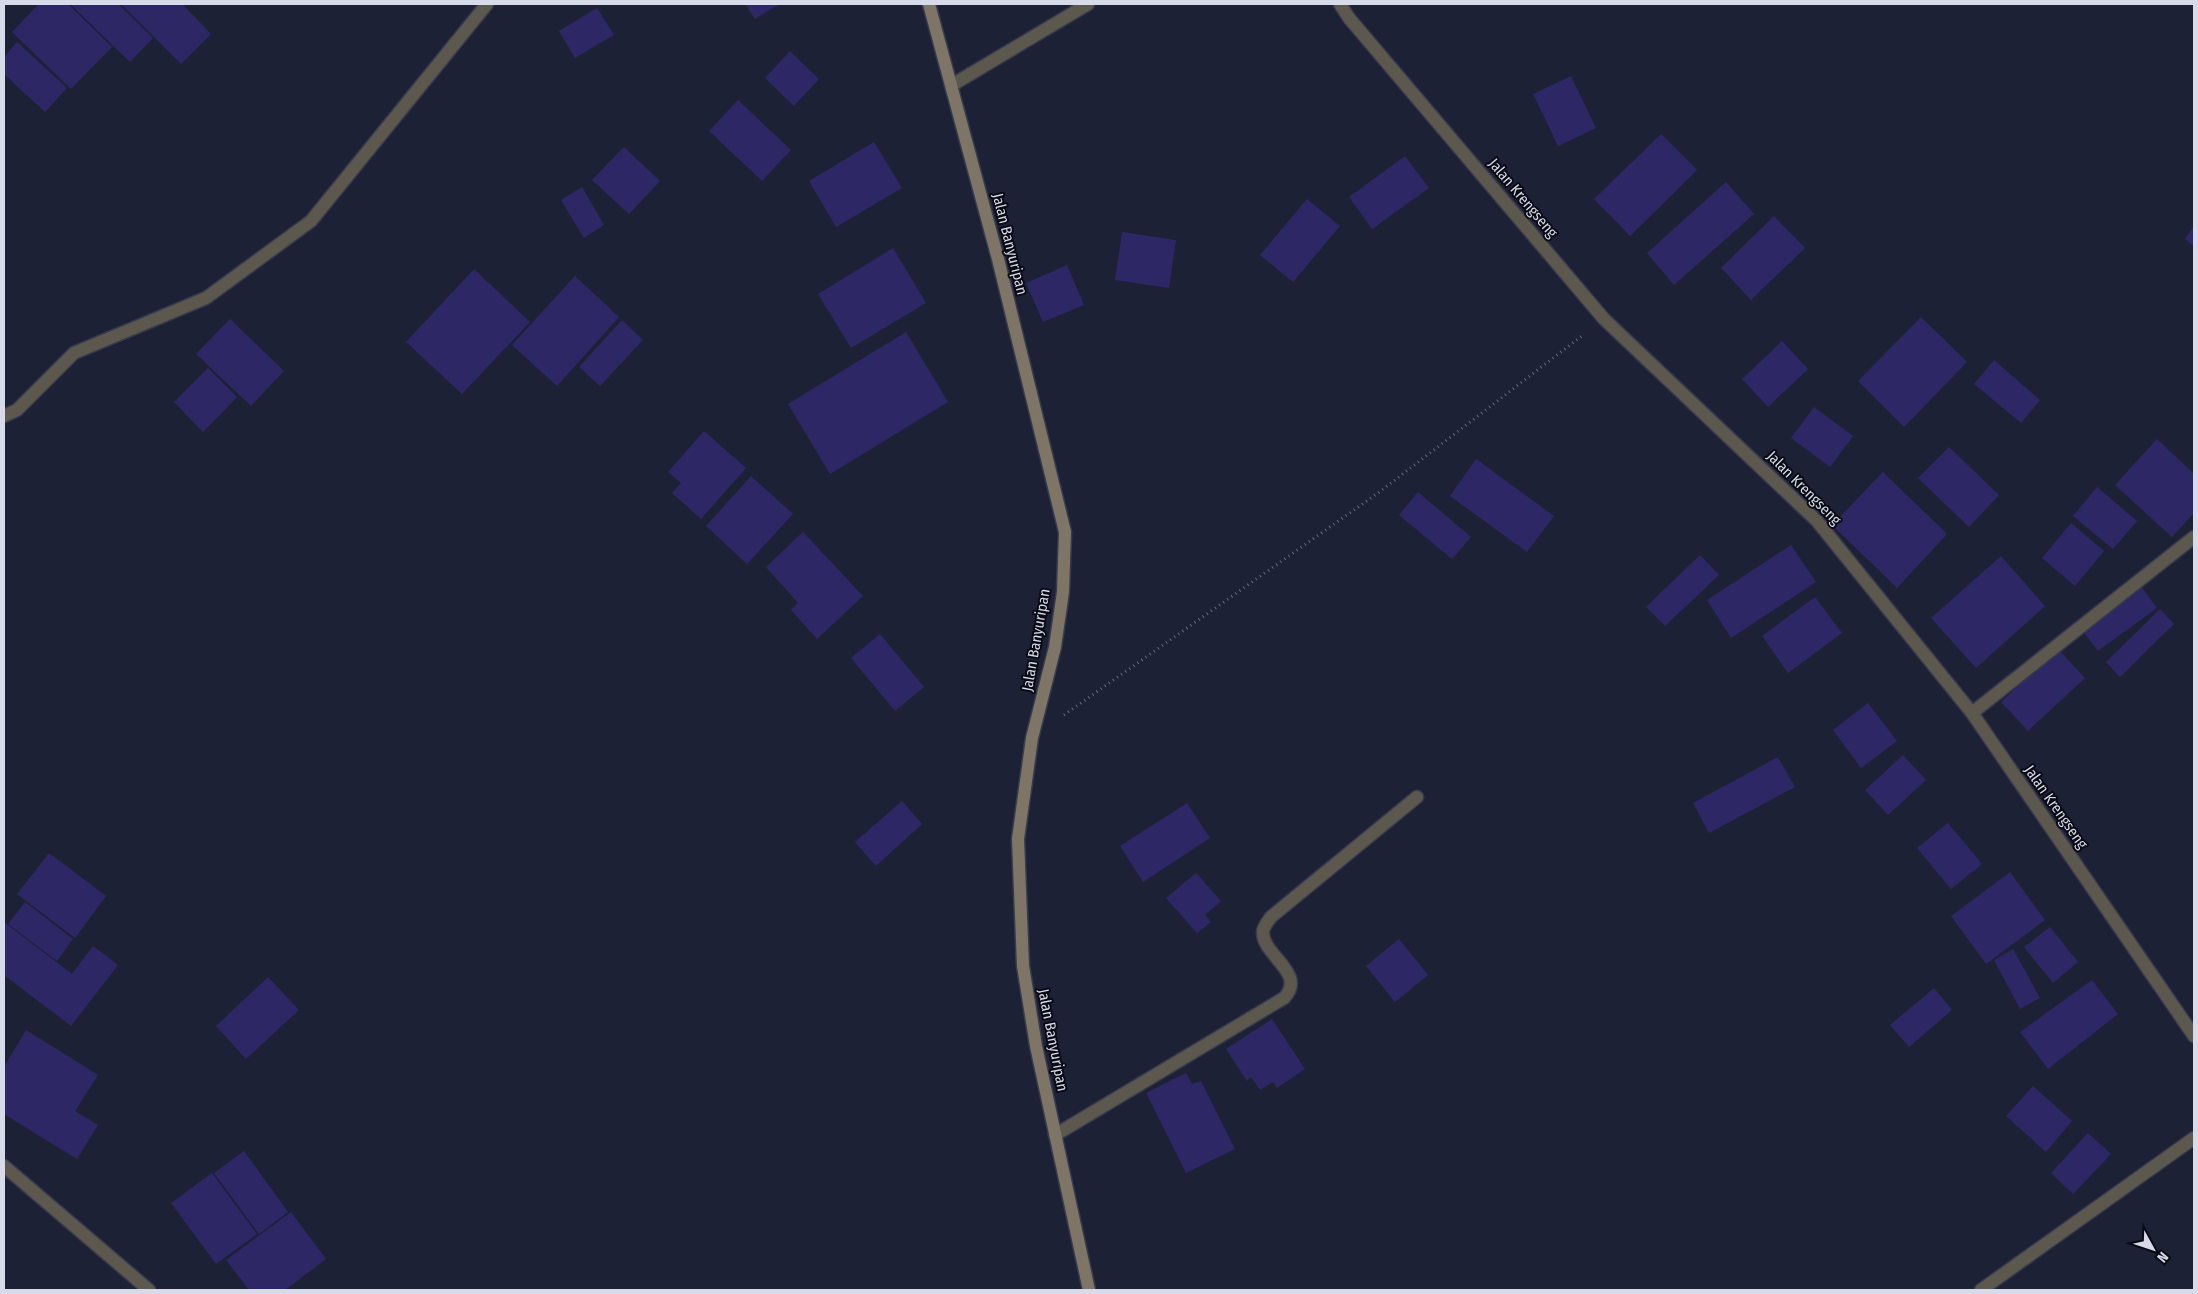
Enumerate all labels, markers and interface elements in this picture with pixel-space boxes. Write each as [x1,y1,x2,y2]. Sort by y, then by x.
street label: Jalan Krengseng [1485,155,1561,241]
street label: Jalan Banyuripan [989,191,1031,297]
street label: Jalan Krengseng [1763,447,1845,529]
street label: Jalan Banyuripan [1018,587,1054,693]
street label: Jalan Krengseng [2021,762,2091,852]
street label: Jalan Banyuripan [1034,987,1072,1093]
north arrow [2128,1224,2178,1274]
text: N [2153,1248,2172,1266]

